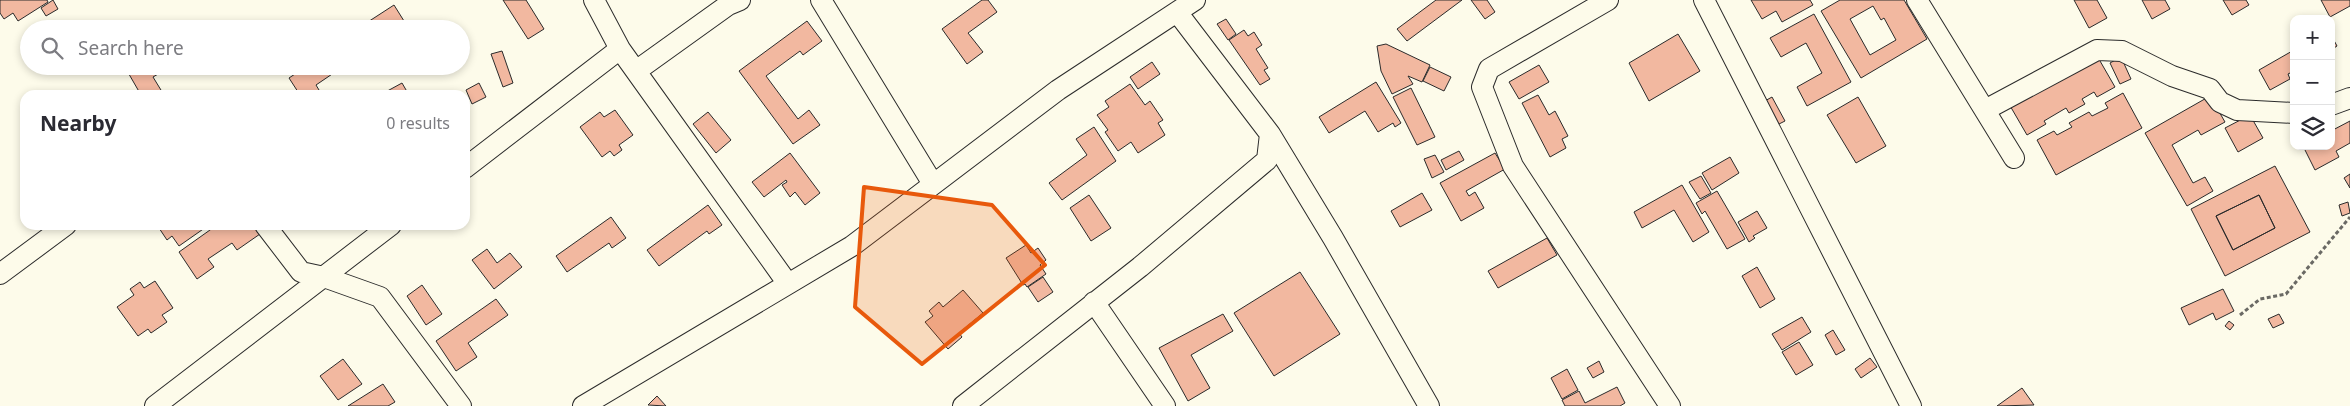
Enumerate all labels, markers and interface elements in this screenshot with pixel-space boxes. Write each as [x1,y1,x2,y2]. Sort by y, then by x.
map controls [2290,15,2335,150]
button: + [2290,15,2335,60]
search box [20,20,470,75]
icon: search [38,34,66,62]
text: Search here [78,35,184,61]
button: − [2290,60,2335,105]
button: layers [2290,105,2335,150]
text: Nearby [40,109,116,137]
text: 0 results [386,112,450,134]

